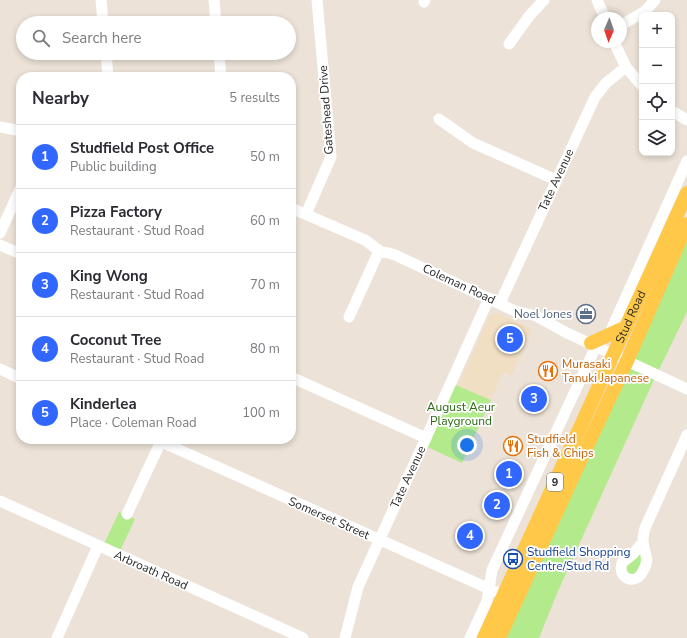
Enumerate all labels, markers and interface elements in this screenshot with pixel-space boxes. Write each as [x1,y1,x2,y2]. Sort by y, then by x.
north arrow [591,12,627,48]
map controls [639,12,675,156]
button: + [639,12,675,48]
search box [16,16,296,60]
icon: search [30,27,52,49]
text: Search here [62,28,142,48]
button: − [639,48,675,84]
street label: Gateshead Drive [315,65,337,155]
button: locate [639,84,675,120]
text: Nearby [32,87,89,110]
text: 5 results [229,89,280,107]
button: layers [639,120,675,156]
text: Studfield Post Office [70,138,214,158]
street label: Tate Avenue [535,146,577,214]
text: 1 [41,148,49,166]
text: 50 m [250,148,280,166]
text: Public building [70,158,157,176]
text: Pizza Factory [70,202,162,222]
text: 2 [41,212,49,230]
text: 60 m [250,212,280,230]
text: Restaurant · Stud Road [70,222,204,240]
street label: Coleman Road [420,260,498,308]
text: King Wong [70,266,148,286]
text: 3 [41,276,49,294]
text: 70 m [250,276,280,294]
text: Restaurant · Stud Road [70,286,204,304]
street label: Stud Road [612,288,649,346]
office icon: Noel Jones [575,303,597,325]
place label: Noel Jones [514,306,572,322]
pin: 5 [497,324,523,354]
text: Coconut Tree [70,330,161,350]
text: 4 [41,340,49,358]
text: 80 m [250,340,280,358]
text: Restaurant · Stud Road [70,350,204,368]
place label: Murasaki Tanuki Japanese [562,356,649,386]
restaurant icon: Murasaki Tanuki Japanese [537,360,559,382]
pin: 3 [521,384,547,414]
text: Kinderlea [70,394,137,414]
park label: August Aeur Playground [427,399,496,429]
text: 5 [41,404,49,422]
text: 100 m [242,404,280,422]
text: Place · Coleman Road [70,414,197,432]
place label: Studfield Fish & Chips [527,431,594,461]
your location [457,435,477,455]
restaurant icon: Studfield Fish & Chips [502,435,524,457]
street label: Tate Avenue [387,443,429,511]
pin: 1 [496,459,522,489]
road number: 9 [547,473,563,491]
pin: 2 [484,490,510,520]
street label: Somerset Street [286,493,373,543]
pin: 4 [457,521,483,551]
place label: Studfield Shopping Centre/Stud Rd [527,544,630,574]
street label: Arbroath Road [112,547,190,593]
bus stop icon: Studfield Shopping Centre/Stud Rd [502,548,524,570]

